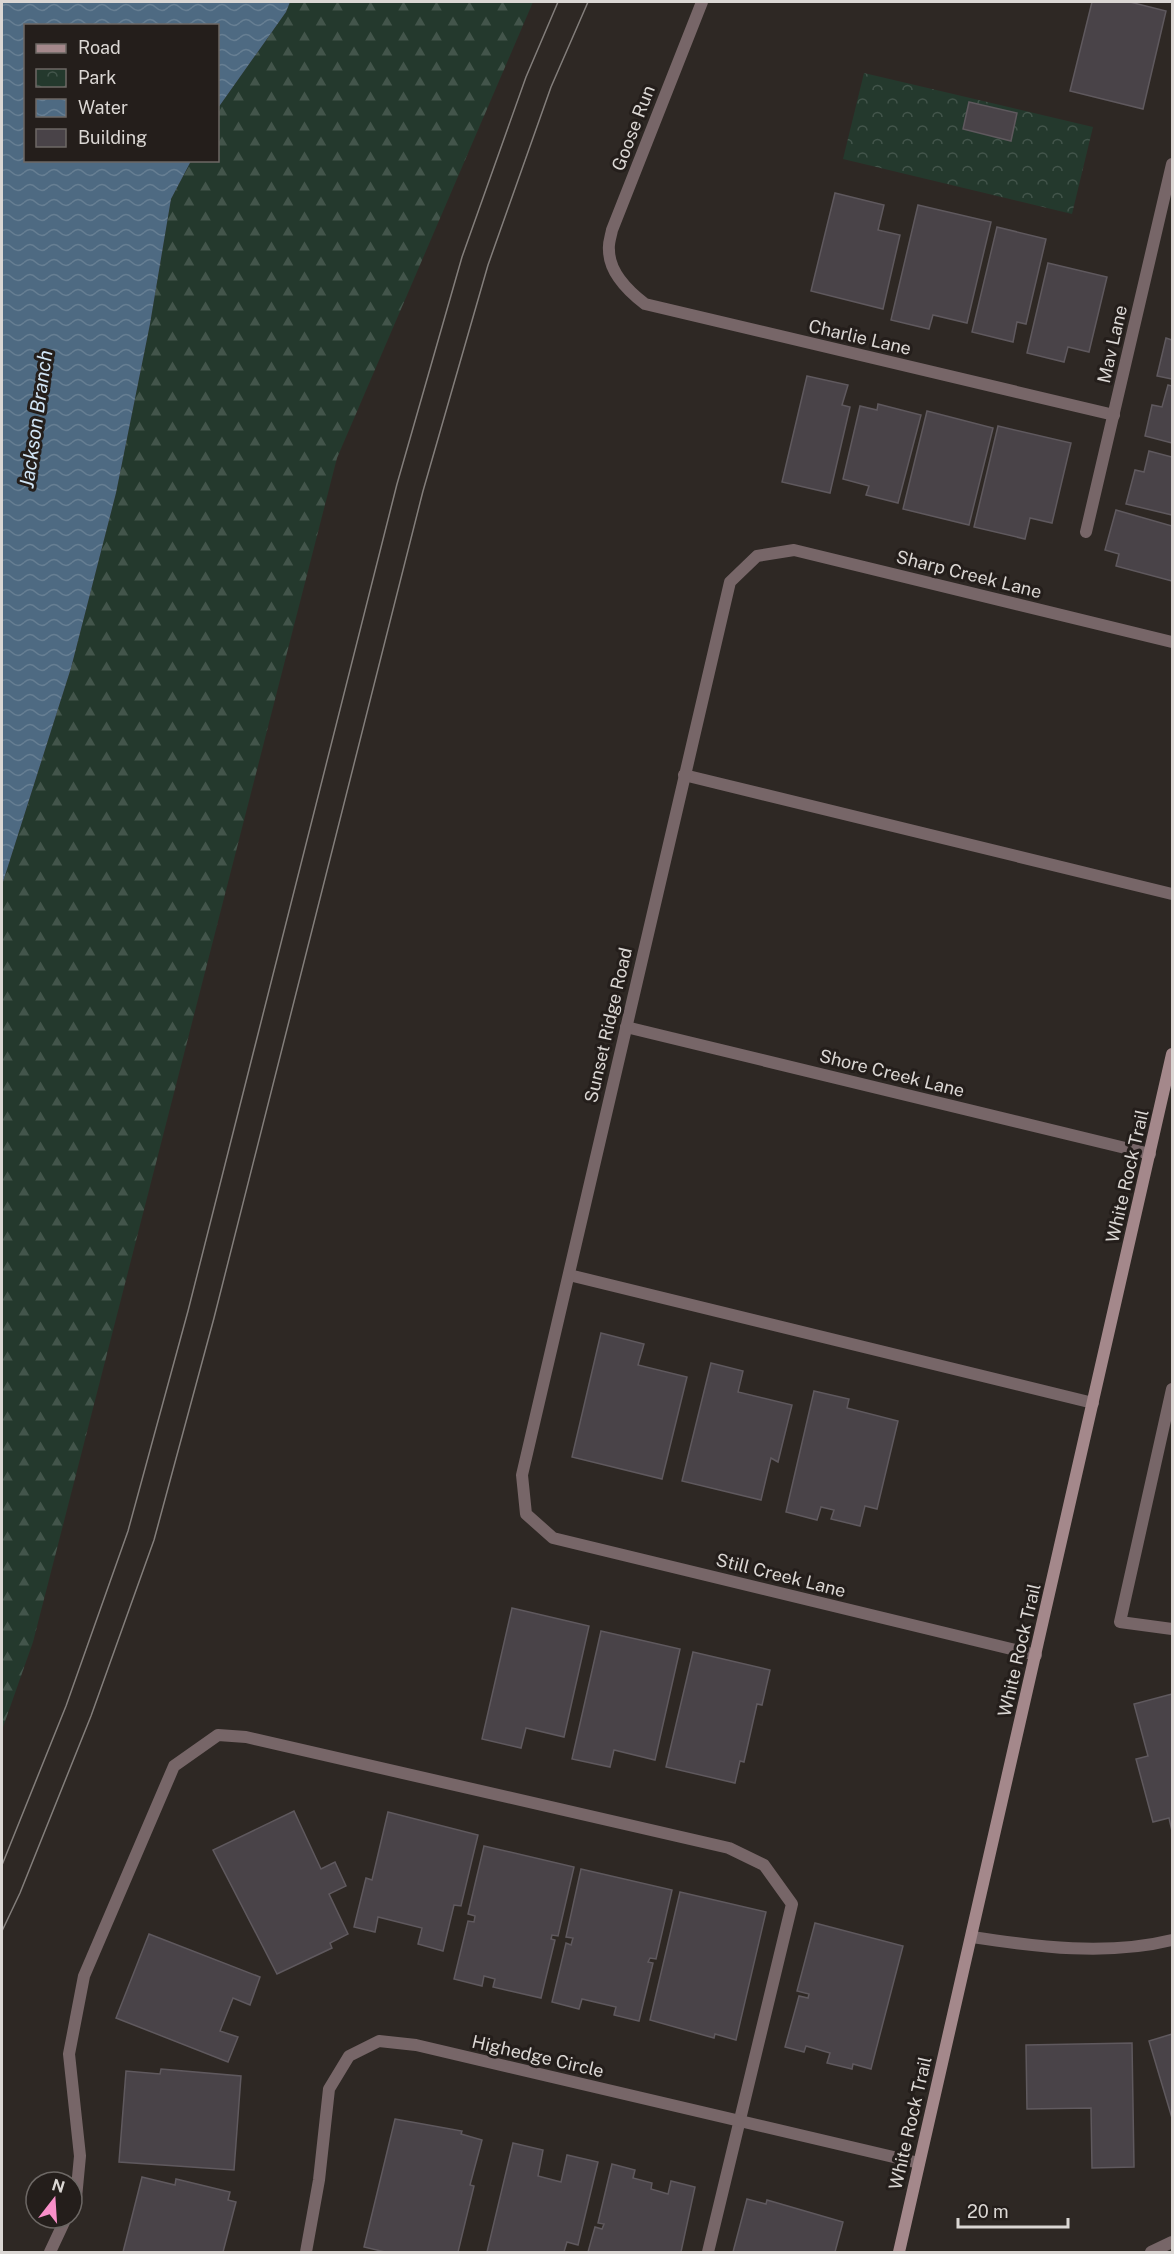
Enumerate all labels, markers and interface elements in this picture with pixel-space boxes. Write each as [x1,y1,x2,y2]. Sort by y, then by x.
legend [24,24,219,162]
text: Road [78,37,121,58]
text: Park [78,67,116,88]
street label: Goose Run [607,82,659,174]
text: Water [78,97,128,118]
text: Building [78,127,147,148]
street label: Mav Lane [1093,303,1131,385]
street label: Charlie Lane [807,315,913,359]
water label: Jackson Branch [14,348,58,490]
street label: Sharp Creek Lane [894,546,1044,602]
street label: Sunset Ridge Road [580,945,636,1105]
street label: Shore Creek Lane [817,1045,967,1101]
street label: White Rock Trail [1101,1107,1153,1245]
street label: Still Creek Lane [714,1549,848,1601]
street label: White Rock Trail [993,1581,1045,1719]
street label: Highedge Circle [470,2031,606,2081]
street label: White Rock Trail [884,2054,936,2192]
north arrow [24,2170,84,2230]
text: N [49,2175,67,2197]
scale bar [958,2191,1068,2229]
text: 20 m [967,2201,1009,2222]

